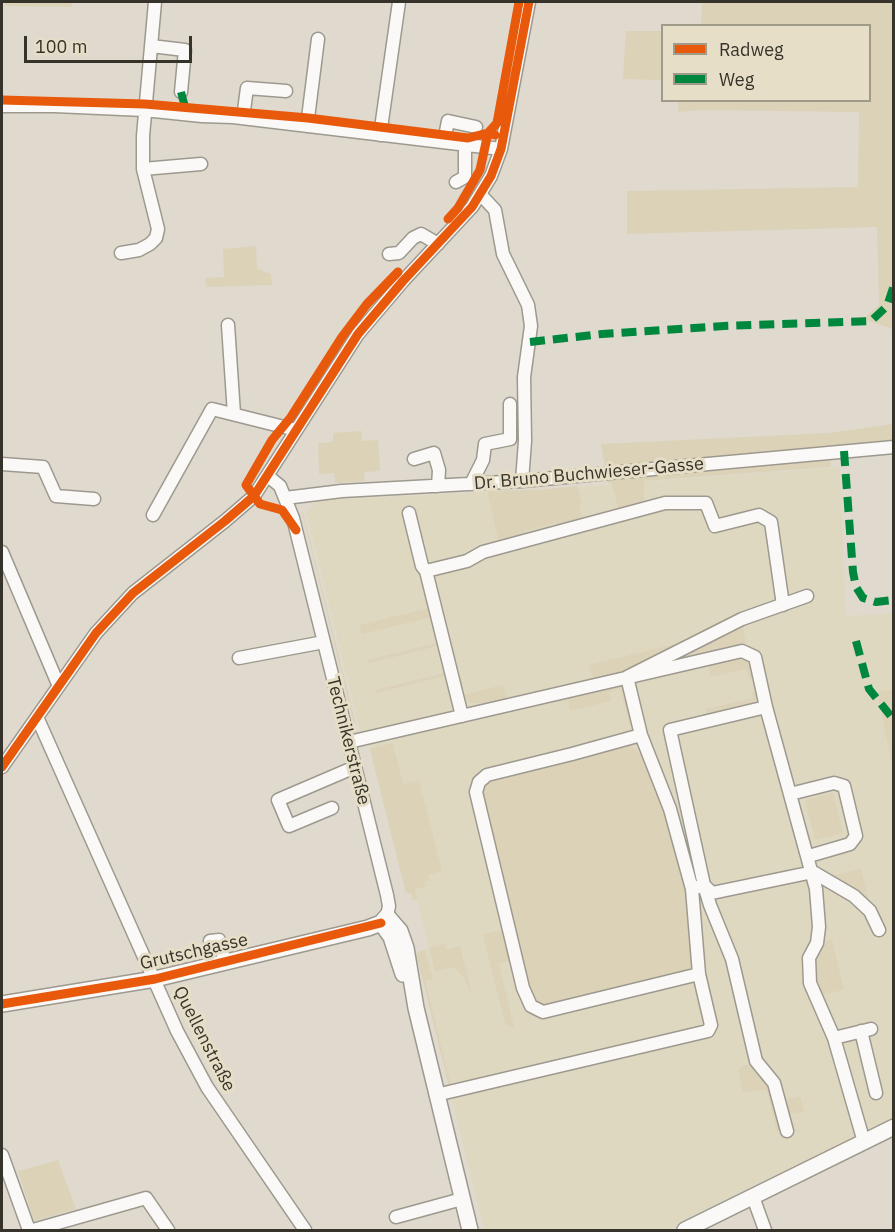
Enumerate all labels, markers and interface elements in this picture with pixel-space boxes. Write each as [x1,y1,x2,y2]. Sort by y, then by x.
scale bar [27,24,195,62]
legend [661,24,871,102]
text: 100 m [35,35,87,58]
text: Radweg [719,38,784,61]
text: Weg [719,68,754,91]
street label: Dr. Bruno Buchwieser-Gasse [473,453,705,495]
street label: Technikerstraße [322,675,374,807]
street label: Grutschgasse [138,929,250,975]
street label: Quellenstraße [168,983,240,1095]

